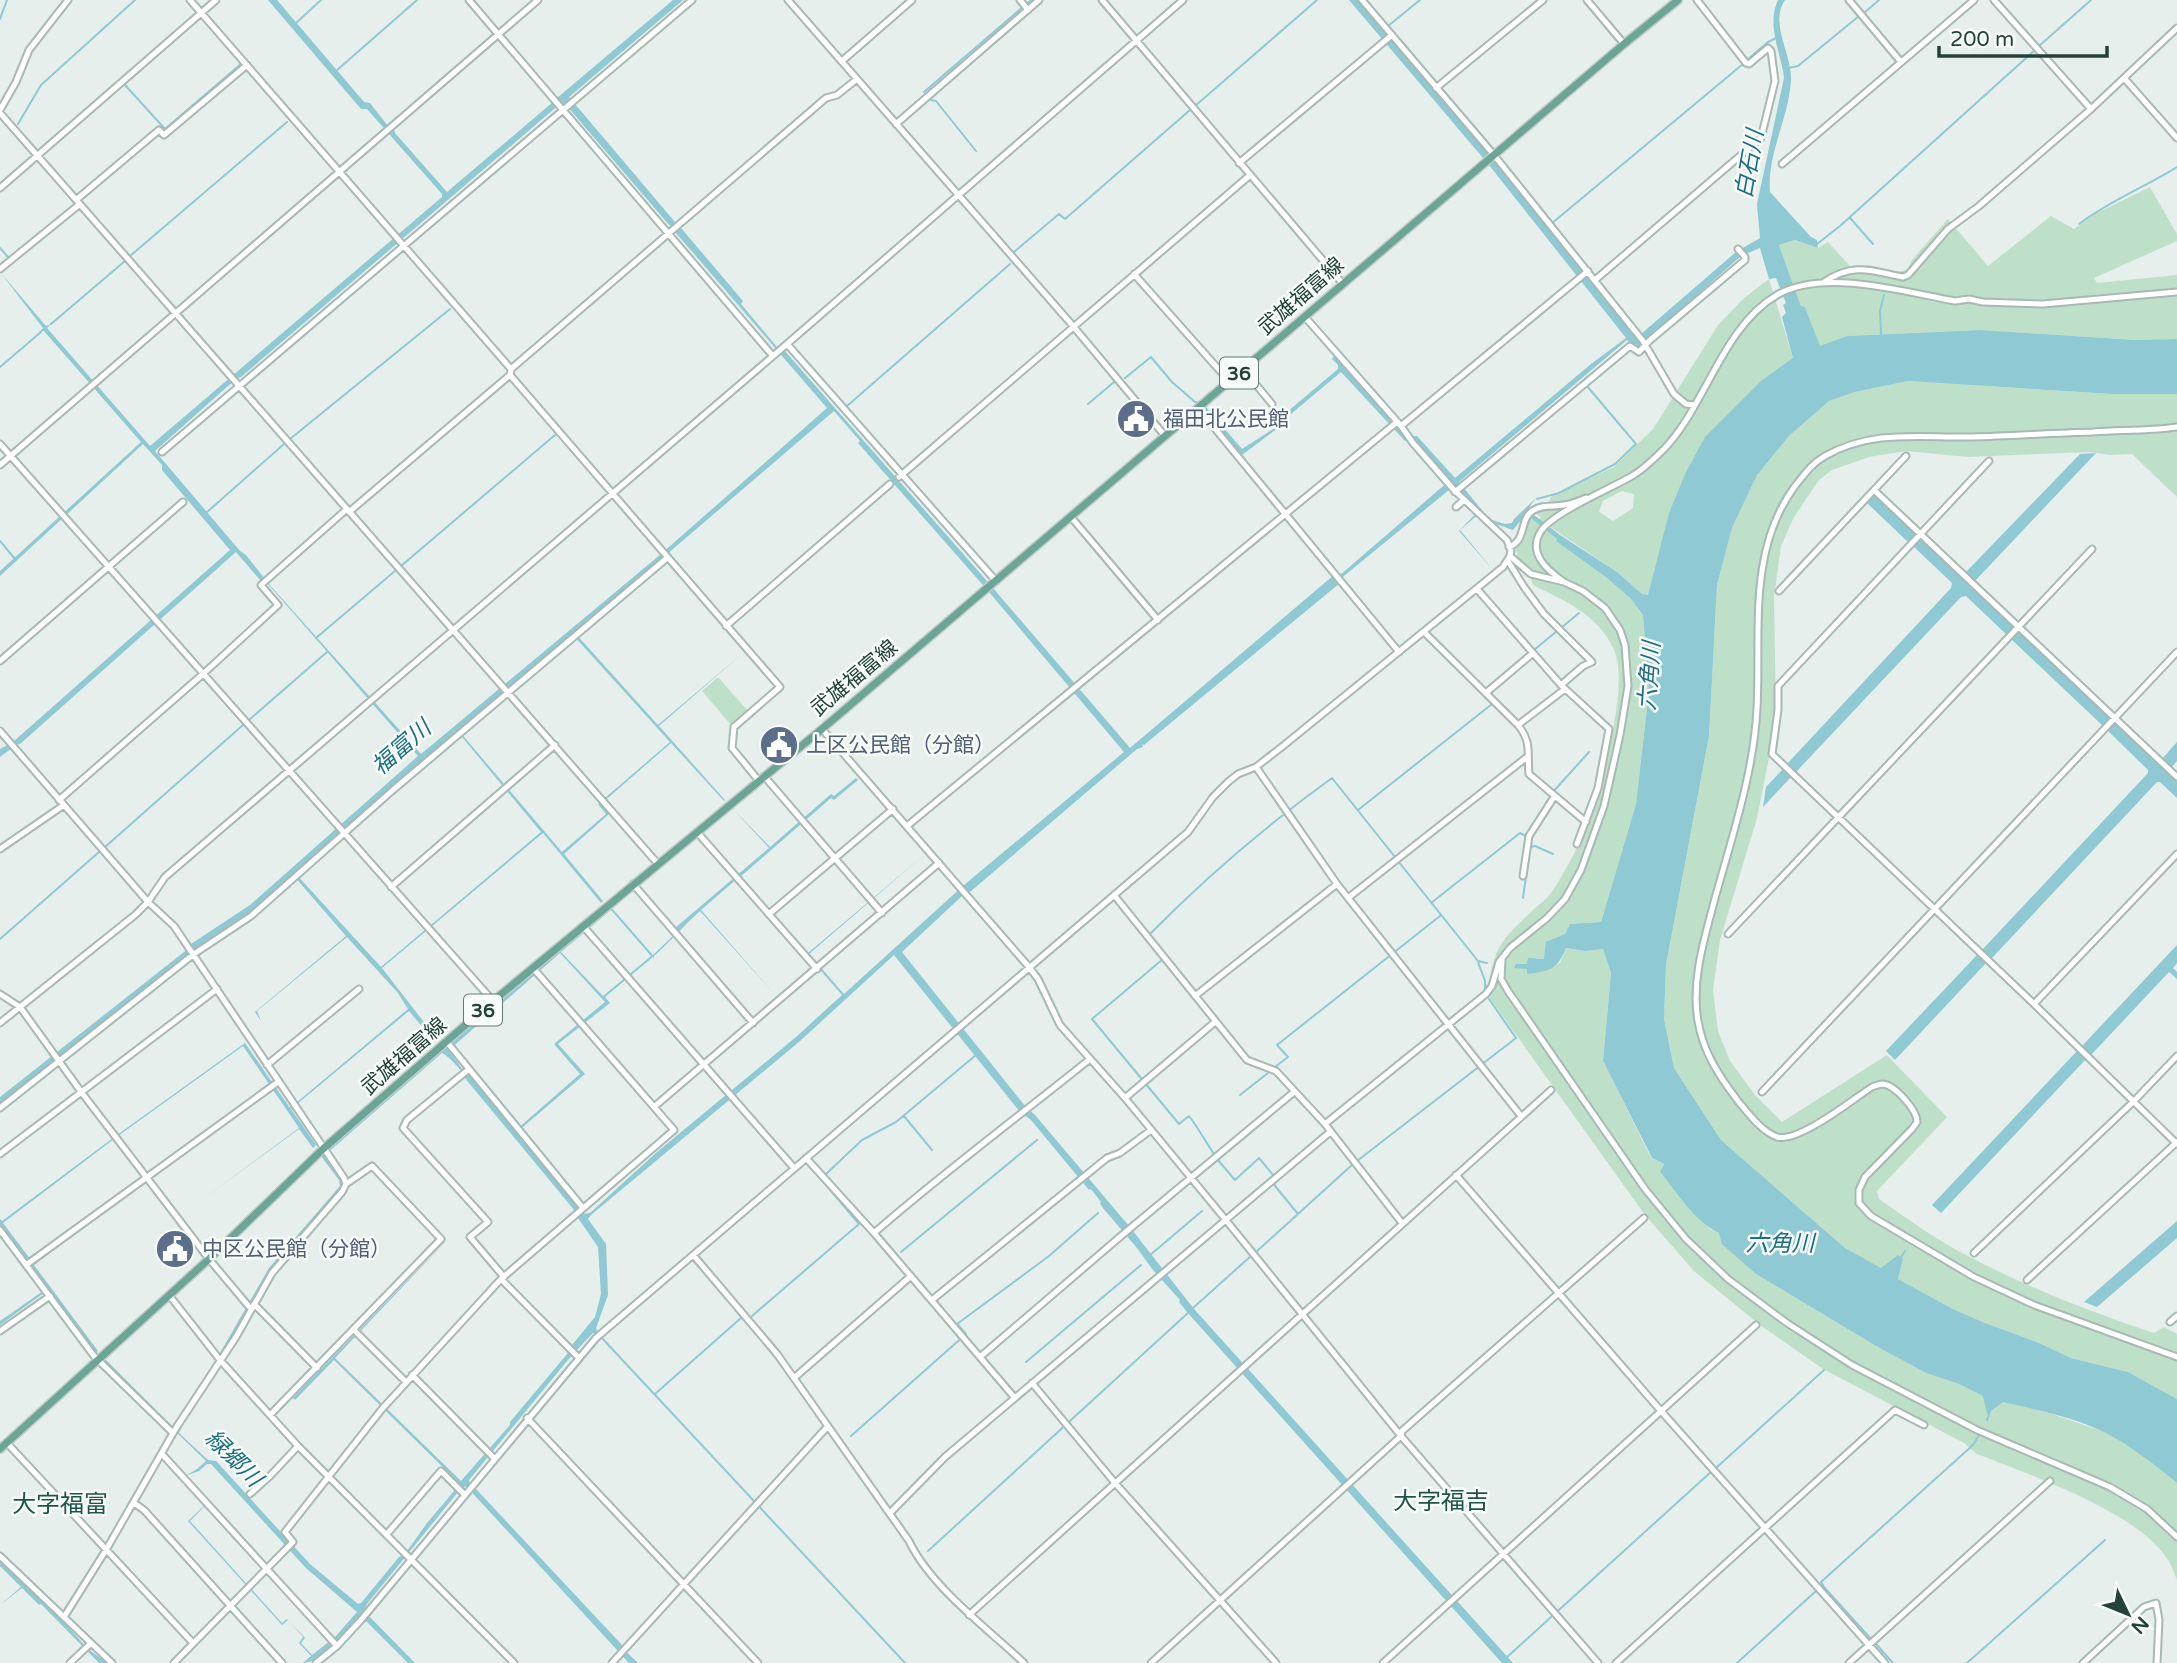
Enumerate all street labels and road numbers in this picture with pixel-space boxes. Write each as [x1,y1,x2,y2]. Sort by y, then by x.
street label: 武雄福富線 [1254,253,1349,340]
road number: 36 [1220,358,1258,388]
street label: 武雄福富線 [806,635,903,722]
road number: 36 [464,994,502,1026]
street label: 武雄福富線 [357,1013,452,1100]

